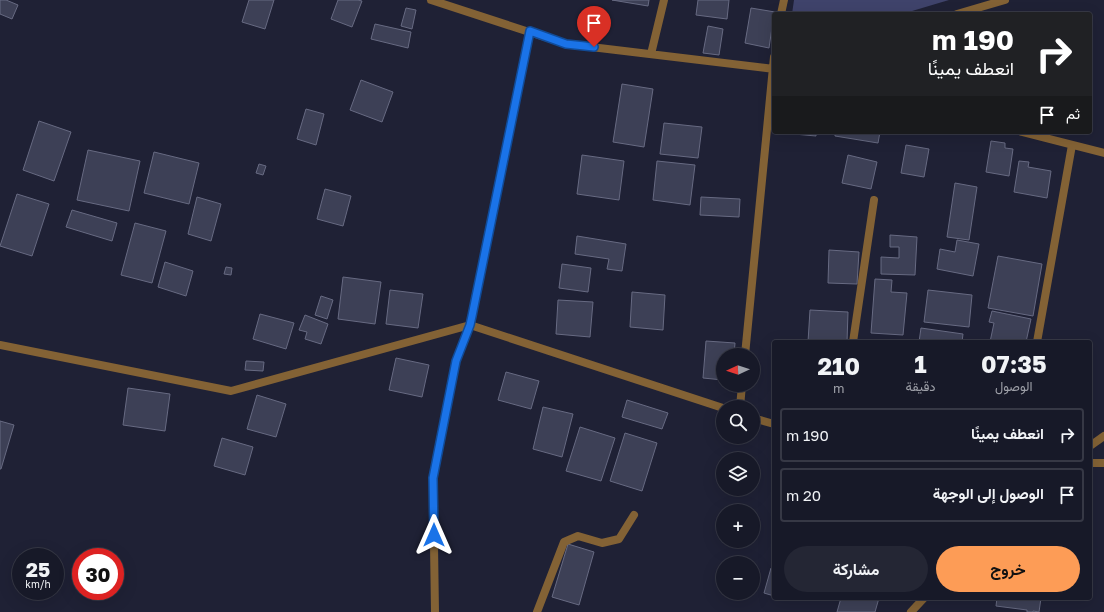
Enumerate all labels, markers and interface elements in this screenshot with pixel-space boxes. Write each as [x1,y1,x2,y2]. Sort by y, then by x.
pin [577,6,611,47]
icon: arrive [583,12,605,34]
text: 190 m [932,23,1014,56]
icon: right [1028,28,1080,80]
text: انعطف يمينًا [928,57,1014,79]
icon: arrive [1036,104,1058,126]
text: ثم [1066,104,1080,122]
north arrow [716,348,760,392]
map controls [716,348,760,600]
text: 1 [914,349,927,378]
text: 07:35 [981,349,1047,378]
text: 210 [817,351,860,380]
text: دقيقة [905,378,936,394]
text: الوصول [995,378,1033,394]
text: m [833,380,845,396]
button: search [716,400,760,444]
text: انعطف يمينًا [971,424,1044,442]
icon: right [1056,424,1078,446]
text: 190 m [786,426,829,444]
button: layers [716,452,760,496]
text: الوصول إلى الوجهة [933,484,1044,502]
icon: arrive [1056,484,1078,506]
text: 20 m [786,486,821,504]
button: + [716,504,760,548]
position arrow [413,514,455,556]
button: مشاركة [784,546,928,592]
button: خروج [936,546,1080,592]
speed limit sign: 30 [72,548,124,600]
button: − [716,556,760,600]
text: 25 [26,557,50,581]
text: km/h [25,578,51,590]

